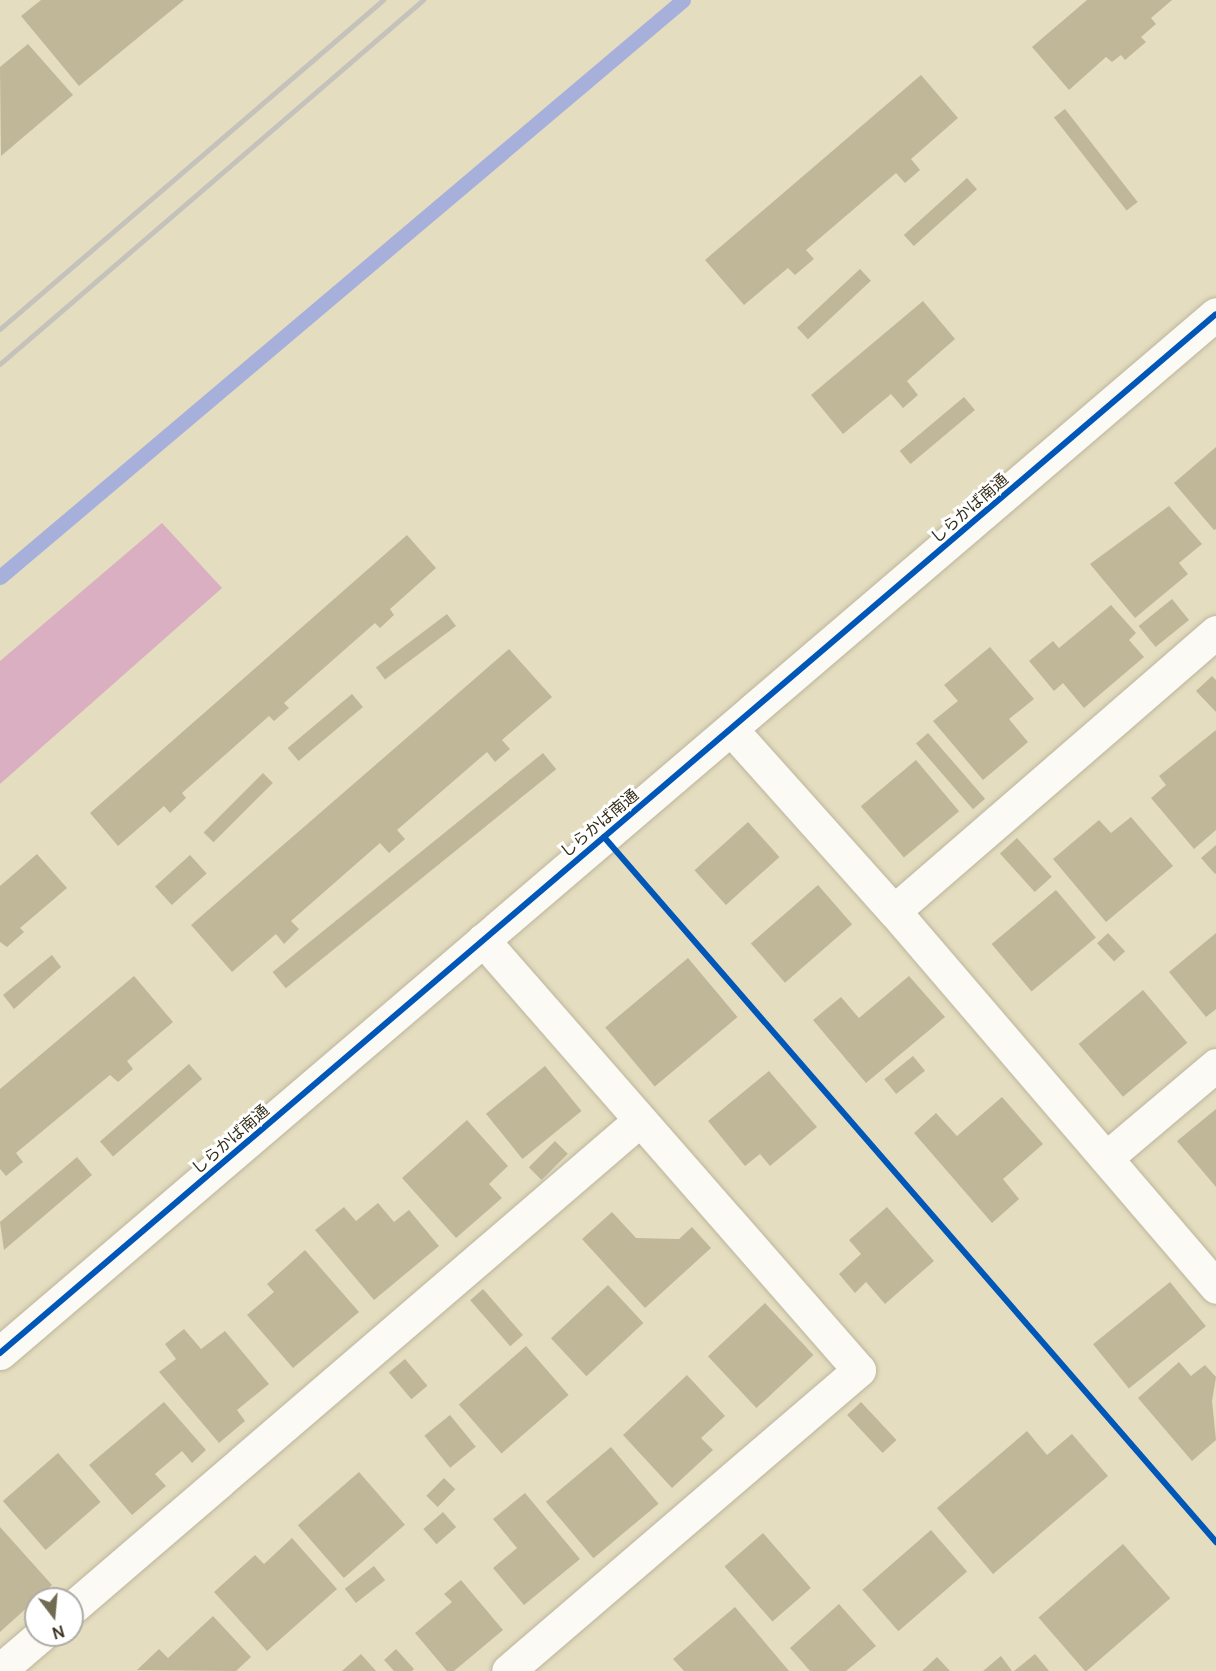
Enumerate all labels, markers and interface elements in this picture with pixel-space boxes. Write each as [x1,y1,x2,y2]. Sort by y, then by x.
street label: しらかば南通 [926,469,1012,547]
street label: しらかば南通 [556,785,642,861]
street label: しらかば南通 [187,1100,273,1178]
north arrow [24,1587,84,1647]
text: N [50,1620,67,1645]

